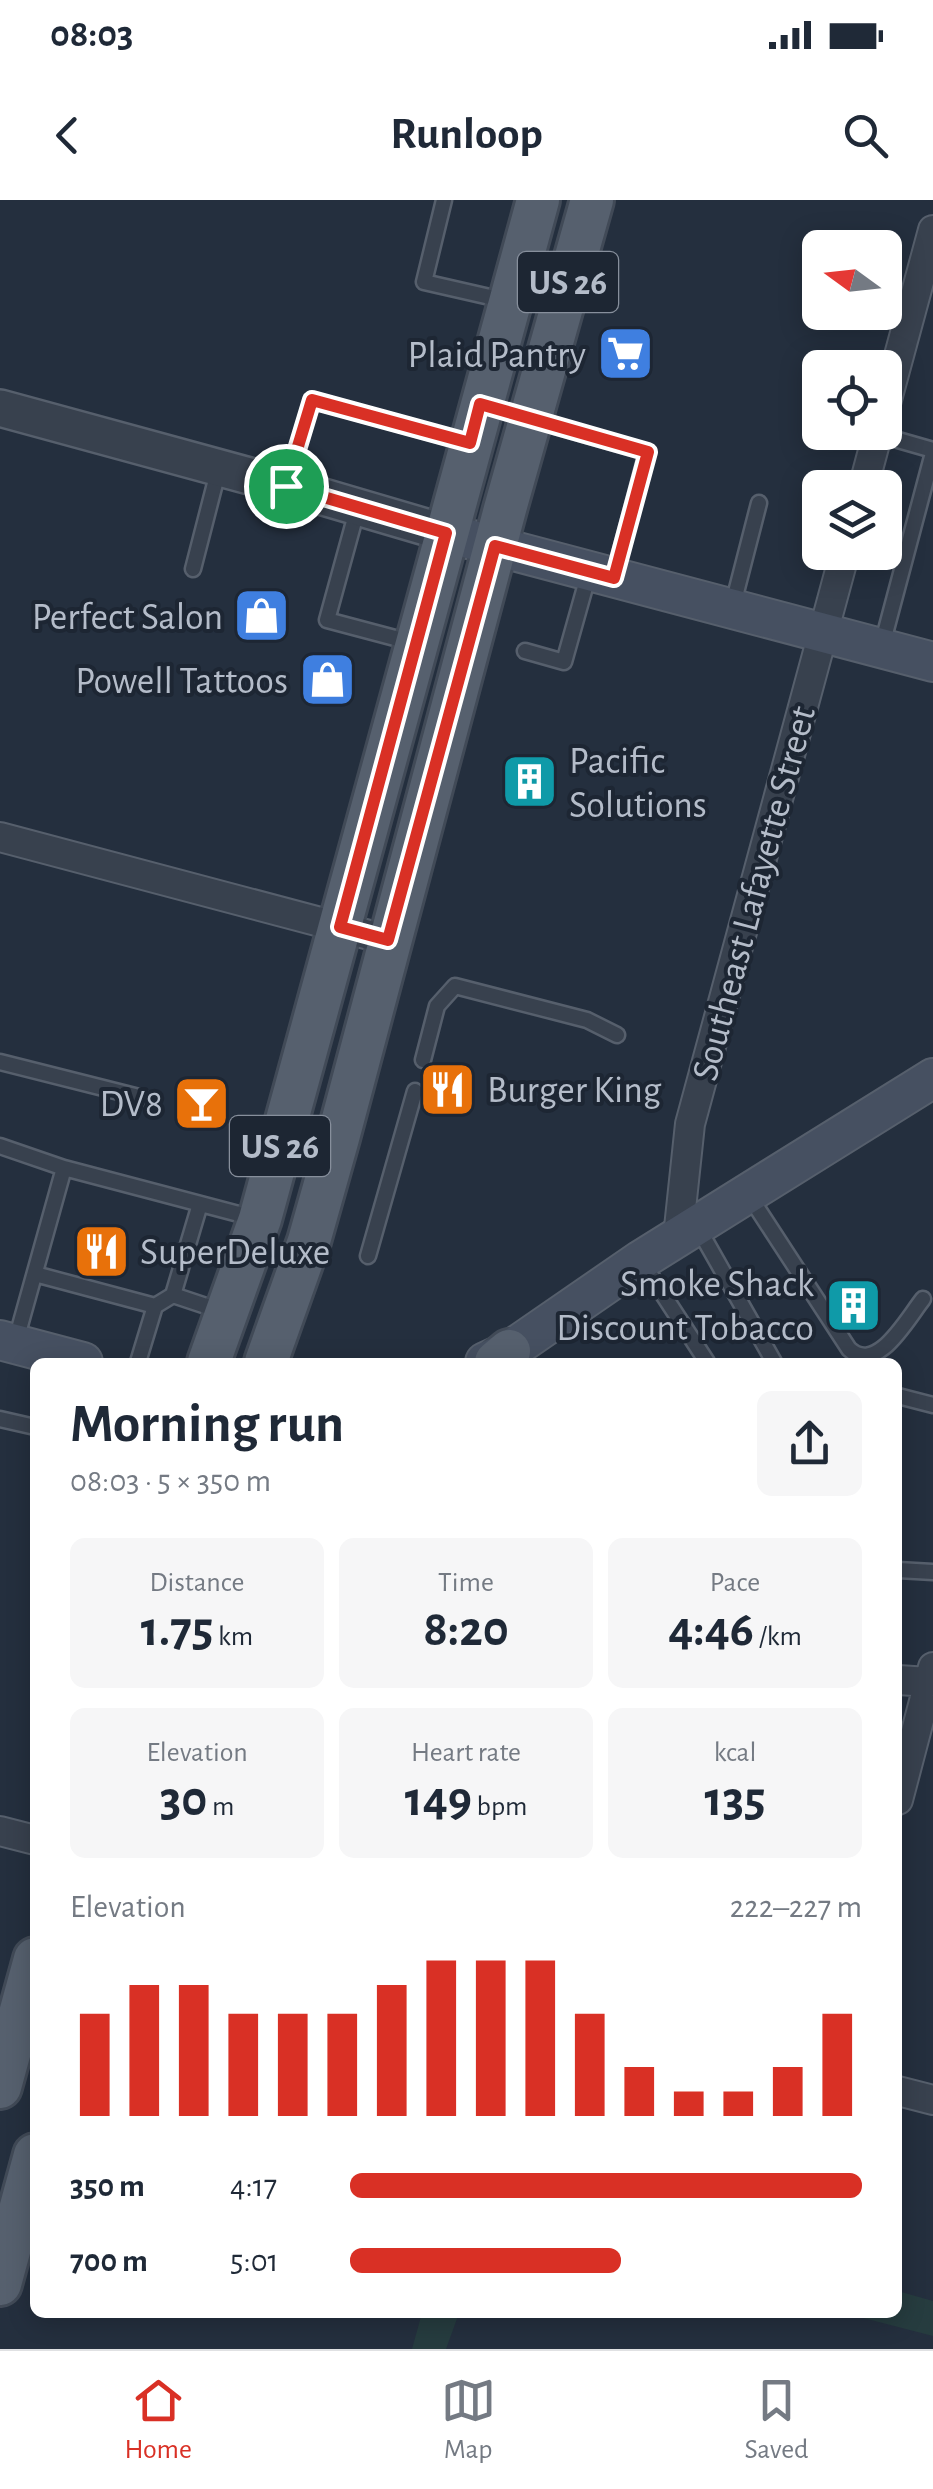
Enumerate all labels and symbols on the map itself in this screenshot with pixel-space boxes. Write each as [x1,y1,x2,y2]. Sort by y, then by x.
north arrow [802,230,902,330]
road number: US 26 [518,252,618,312]
supermarket icon: Plaid Pantry [595,324,655,384]
place label: Plaid Pantry [408,337,586,375]
pin [244,444,329,529]
shop icon: Perfect Salon [232,586,292,646]
place label: Perfect Salon [32,599,223,637]
shop icon: Powell Tattoos [297,650,357,710]
place label: Powell Tattoos [75,663,288,701]
street label: Southeast Lafayette Street [687,702,823,1085]
place label: Pacific Solutions [569,743,707,825]
building icon: Pacific Solutions [500,752,560,812]
restaurant icon: Burger King [418,1059,478,1119]
place label: Burger King [487,1072,662,1110]
bar icon: DV8 [172,1073,232,1133]
place label: DV8 [100,1086,163,1124]
road number: US 26 [230,1116,330,1176]
restaurant icon: SuperDeluxe [71,1221,131,1281]
place label: SuperDeluxe [140,1234,330,1272]
place label: Smoke Shack Discount Tobacco [556,1266,815,1348]
building icon: Smoke Shack Discount Tobacco [823,1275,883,1335]

